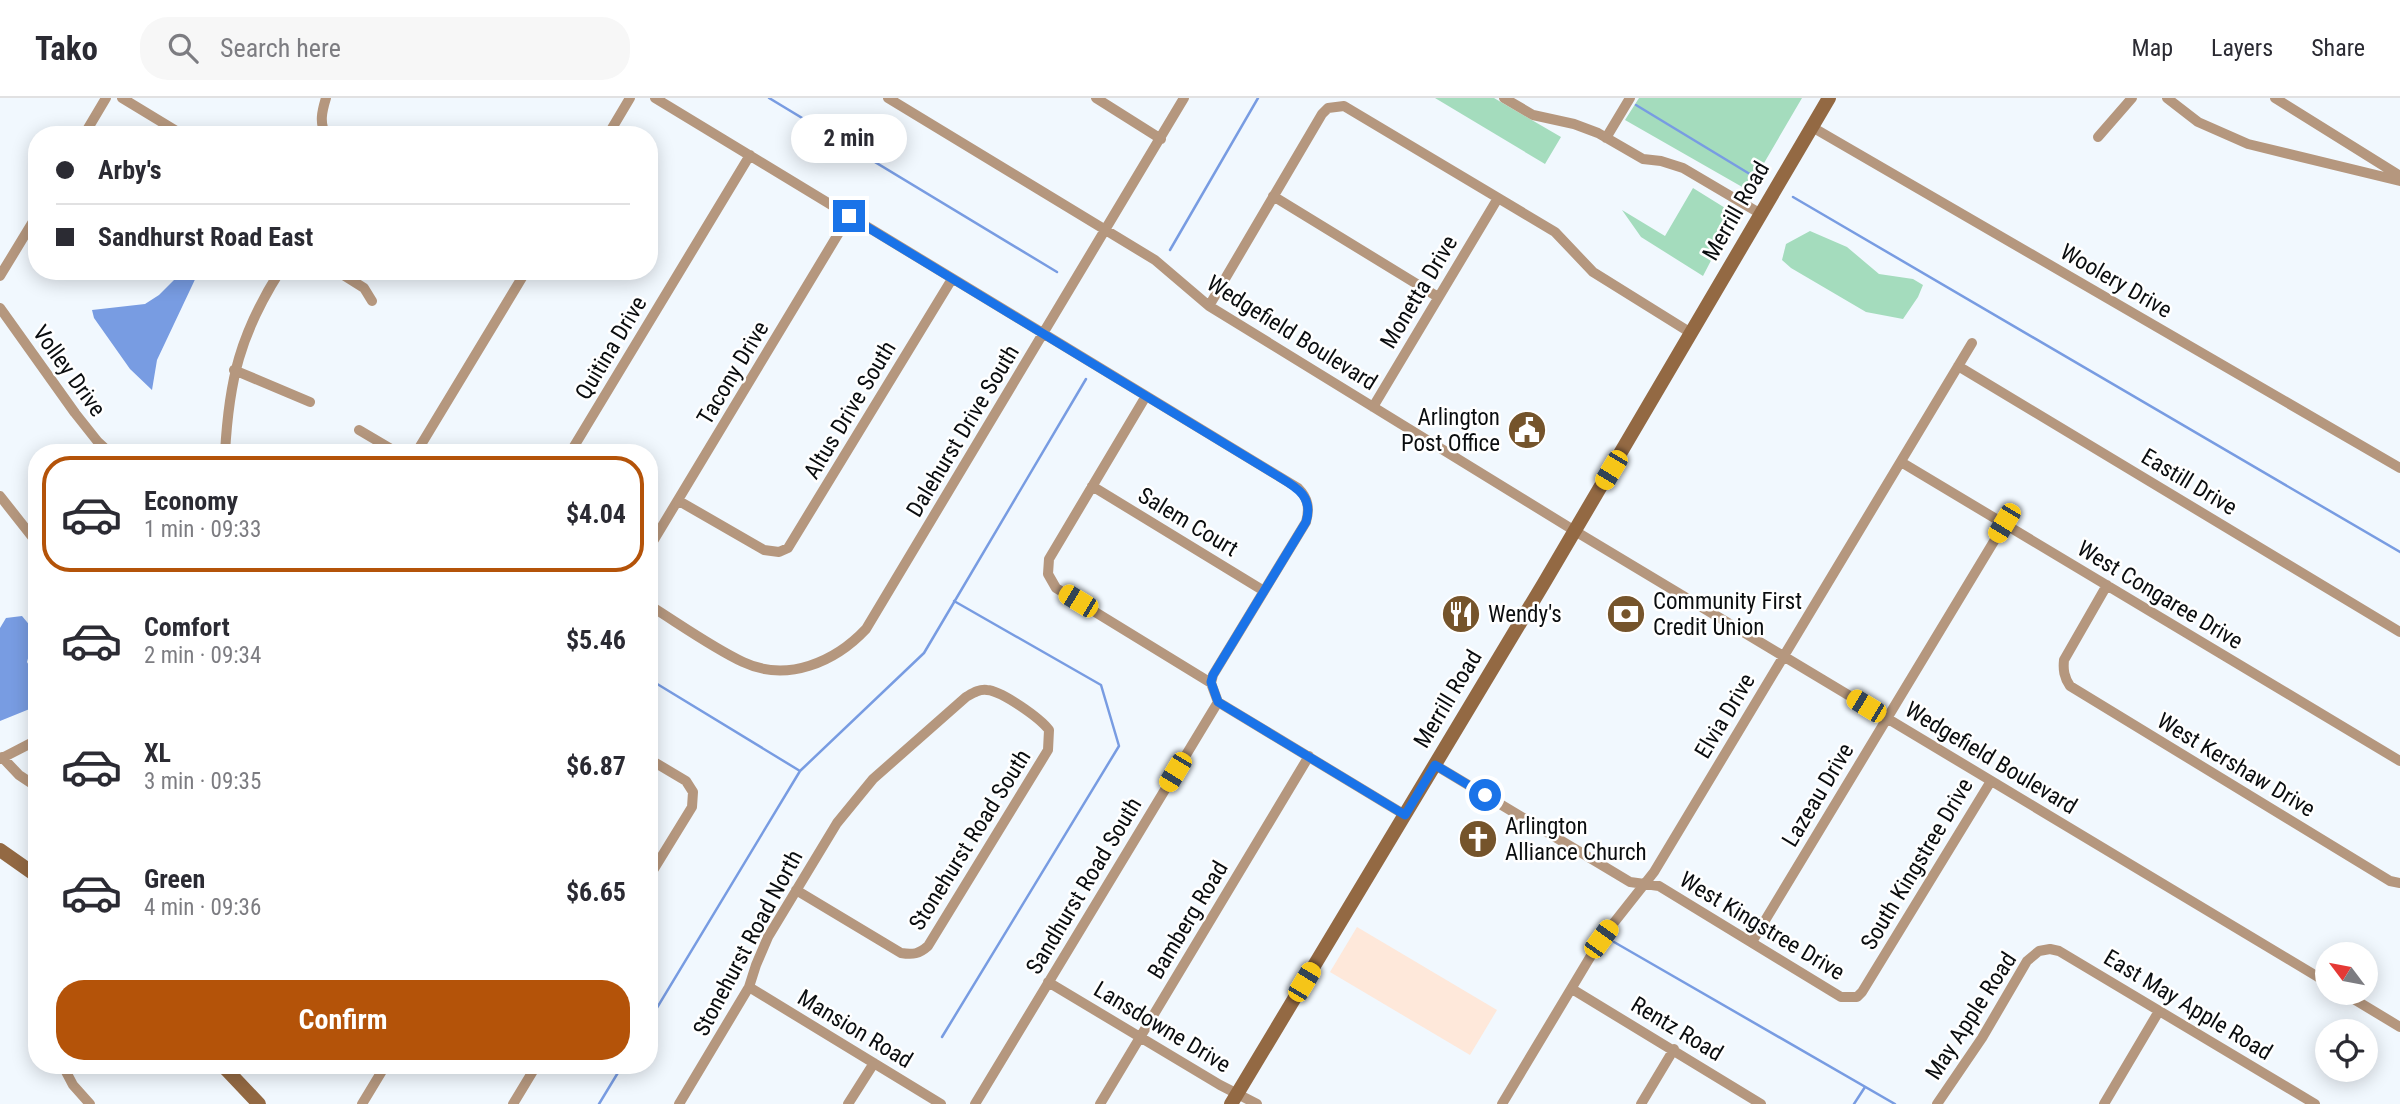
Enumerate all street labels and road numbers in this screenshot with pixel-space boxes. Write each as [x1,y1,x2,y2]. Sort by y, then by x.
street label: Merrill Road [1697,157,1775,265]
street label: Monetta Drive [1375,231,1463,353]
street label: Woolery Drive [2055,238,2177,324]
street label: Wedgefield Boulevard [1202,270,1382,396]
street label: Quitina Drive [570,291,652,405]
street label: Tacony Drive [692,316,774,430]
street label: Volley Drive [27,320,111,422]
street label: Altus Drive South [798,336,902,484]
street label: Dalehurst Drive South [901,340,1025,522]
street label: Eastill Drive [2136,443,2242,521]
street label: Salem Court [1133,482,1243,562]
street label: West Congaree Drive [2072,535,2248,655]
street label: Merrill Road [1408,645,1488,753]
street label: Elvia Drive [1689,669,1761,763]
street label: Wedgefield Boulevard [1900,696,2082,820]
street label: West Kershaw Drive [2152,707,2320,823]
street label: Lazeau Drive [1777,738,1859,852]
street label: Stonehurst Road South [904,745,1036,935]
street label: South Kingstree Drive [1855,774,1979,954]
street label: Sandhurst Road South [1021,793,1147,979]
street label: Stonehurst Road North [688,845,808,1041]
street label: Bamberg Road [1142,856,1234,984]
street label: West Kingstree Drive [1675,866,1849,986]
street label: East May Apple Road [2099,944,2277,1066]
street label: May Apple Road [1920,947,2022,1085]
street label: Lansdowne Drive [1089,976,1235,1078]
street label: Mansion Road [793,984,917,1074]
street label: Rentz Road [1626,991,1728,1067]

